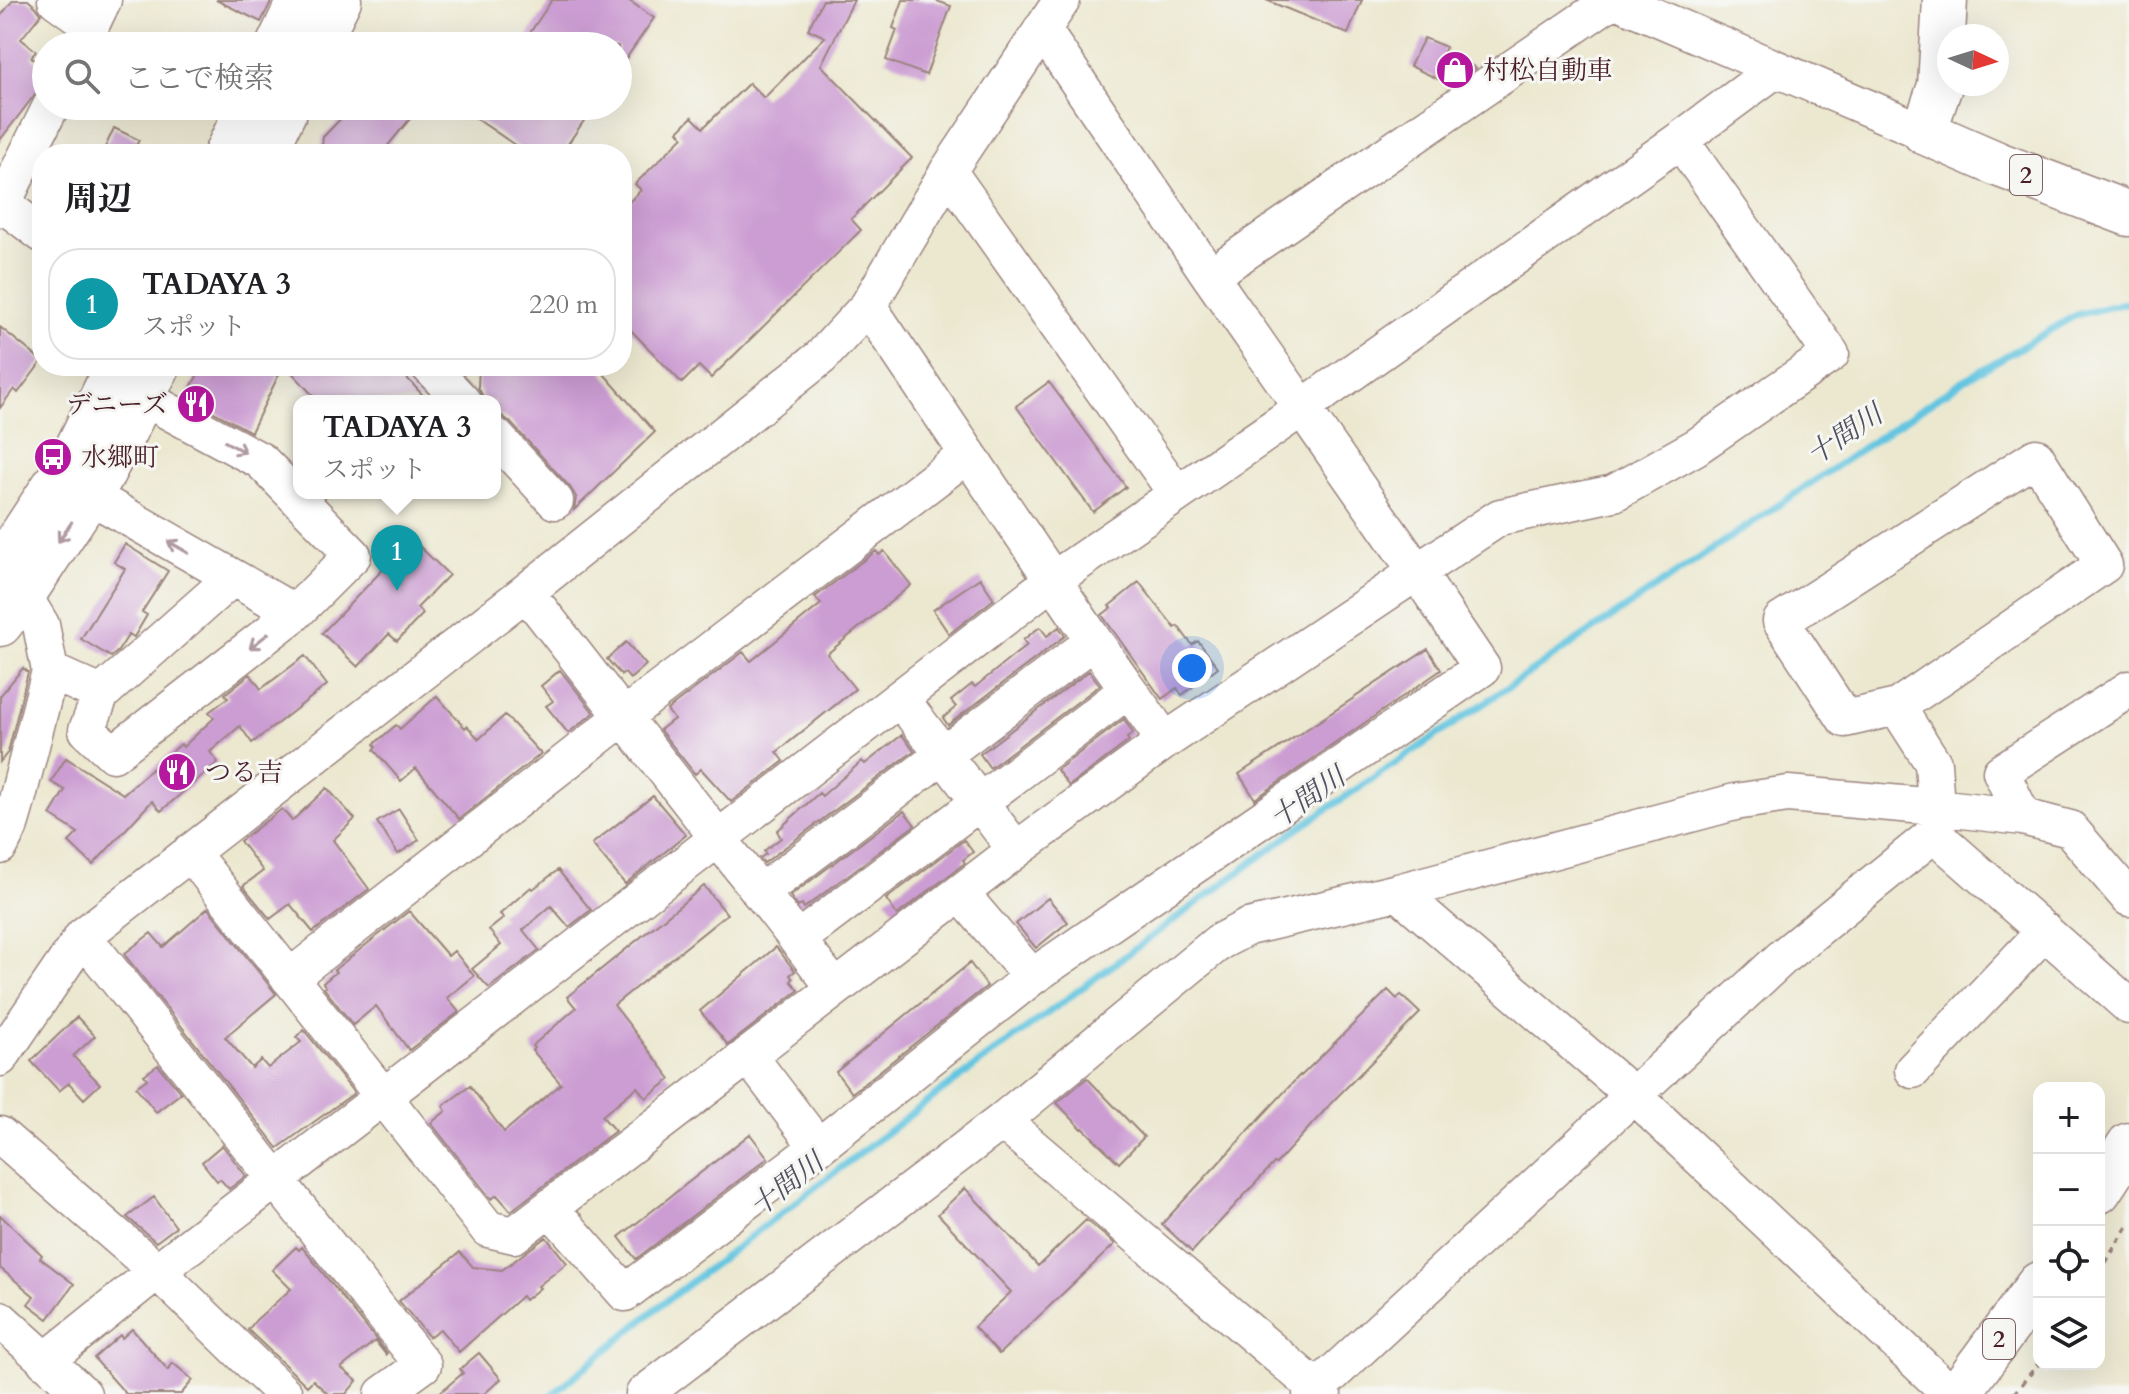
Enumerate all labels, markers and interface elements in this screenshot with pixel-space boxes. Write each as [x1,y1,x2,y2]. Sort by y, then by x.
north arrow [1937,24,2009,96]
search box [32,32,632,120]
shop icon: 村松自動車 [1434,49,1476,91]
place label: 村松自動車 [1483,53,1613,88]
icon: search [60,54,104,98]
text: ここで検索 [124,58,274,99]
road number: 2 [2010,155,2042,195]
text: 周辺 [64,176,132,222]
text: TADAYA 3 [142,264,291,305]
text: 1 [85,287,99,322]
text: 220 m [529,287,598,322]
text: スポット [142,309,246,344]
restaurant icon: デニーズ [175,383,217,425]
place label: デニーズ [66,387,168,422]
water label: 十間川 [1799,394,1892,474]
popup [293,395,501,499]
text: TADAYA 3 [322,407,472,448]
bus stop icon: 水郷町 [32,436,74,478]
place label: 水郷町 [81,440,159,475]
one-way arrow [223,440,247,456]
text: スポット [322,452,426,487]
one-way arrow [57,520,73,542]
pin: 1 [371,525,423,591]
one-way arrow [167,539,190,555]
one-way arrow [249,632,270,649]
your location [1172,648,1212,688]
restaurant icon: つる吉 [156,751,198,793]
place label: つる吉 [205,755,283,790]
water label: 十間川 [1262,756,1355,837]
map controls [2033,1082,2105,1370]
button: + [2033,1082,2105,1154]
water label: 十間川 [742,1142,834,1226]
button: − [2033,1154,2105,1226]
button: locate [2033,1226,2105,1298]
button: layers [2033,1298,2105,1370]
road number: 2 [1983,1319,2015,1359]

